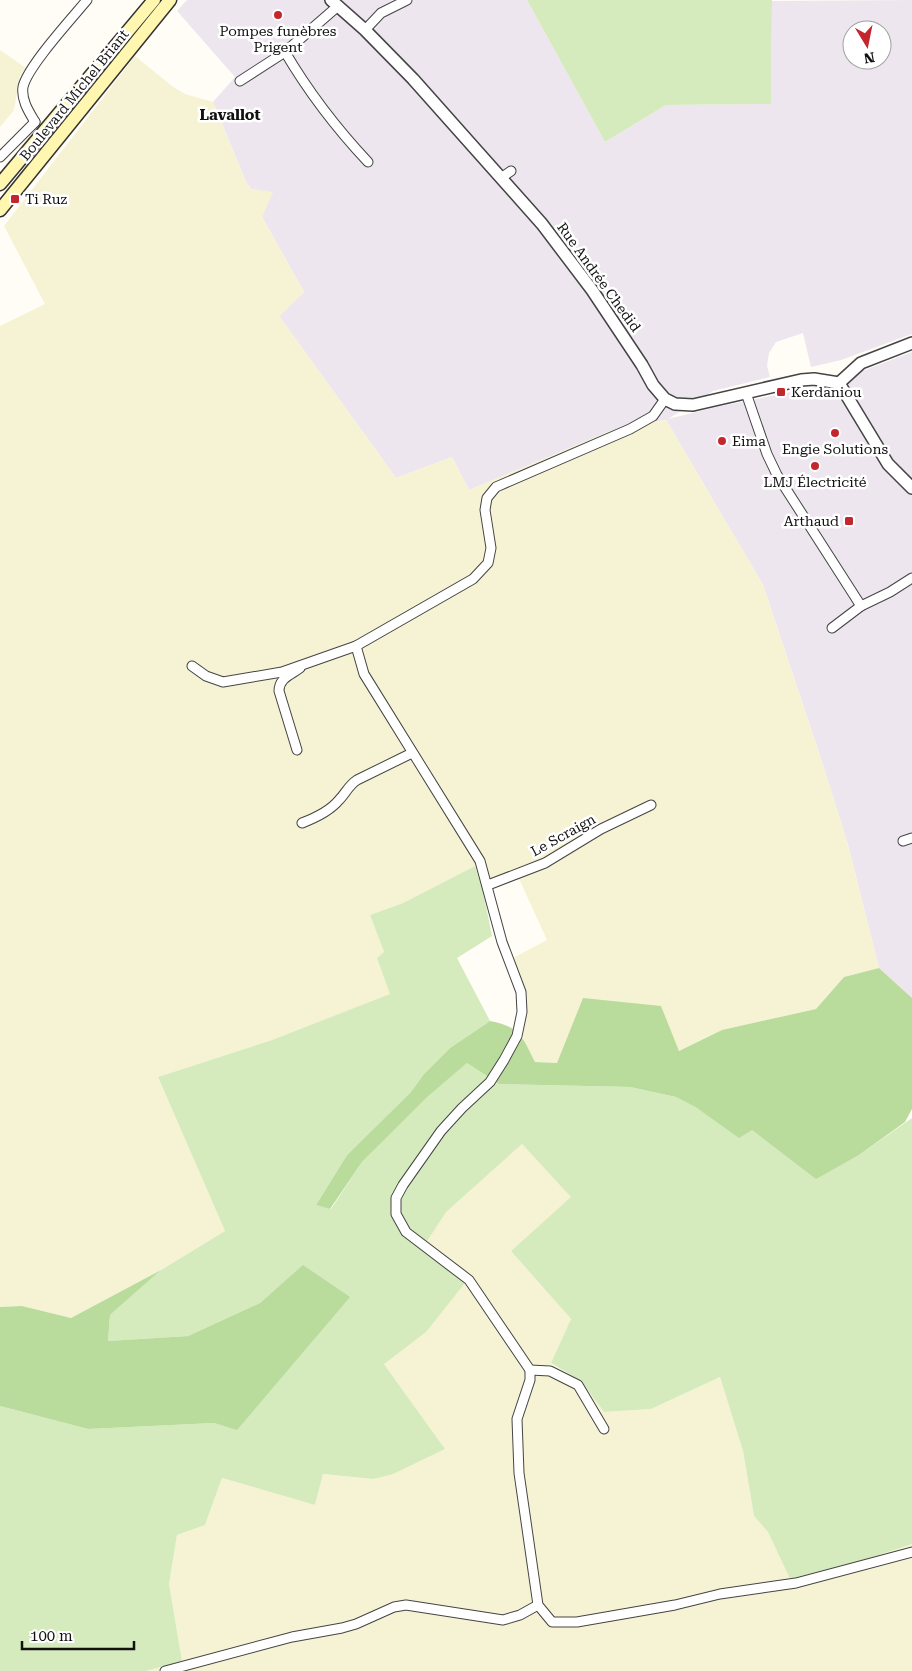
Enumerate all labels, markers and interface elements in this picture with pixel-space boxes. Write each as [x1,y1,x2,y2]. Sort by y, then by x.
marker: Pompes funèbres Prigent [272,9,284,21]
north arrow [842,20,892,70]
place label: Pompes funèbres Prigent [220,23,337,55]
street label: Boulevard Michel Briant [16,26,132,164]
text: N [862,49,876,67]
district label: Lavallot [199,106,261,124]
place label: Ti Ruz [25,191,68,207]
marker: Ti Ruz [9,193,21,205]
street label: Rue Andrée Chedid [554,219,644,335]
place label: Kerdaniou [791,384,862,400]
marker: Kerdaniou [775,386,787,398]
marker: Engie Solutions [829,427,841,439]
place label: Eima [732,433,766,449]
marker: Eima [716,435,728,447]
place label: Engie Solutions [782,441,888,457]
marker: LMJ Électricité [809,460,821,472]
place label: LMJ Électricité [764,474,867,490]
place label: Arthaud [784,513,839,529]
marker: Arthaud [843,515,855,527]
street label: Le Scraign [528,811,598,859]
scale bar [22,1618,135,1650]
text: 100 m [30,1627,73,1645]

